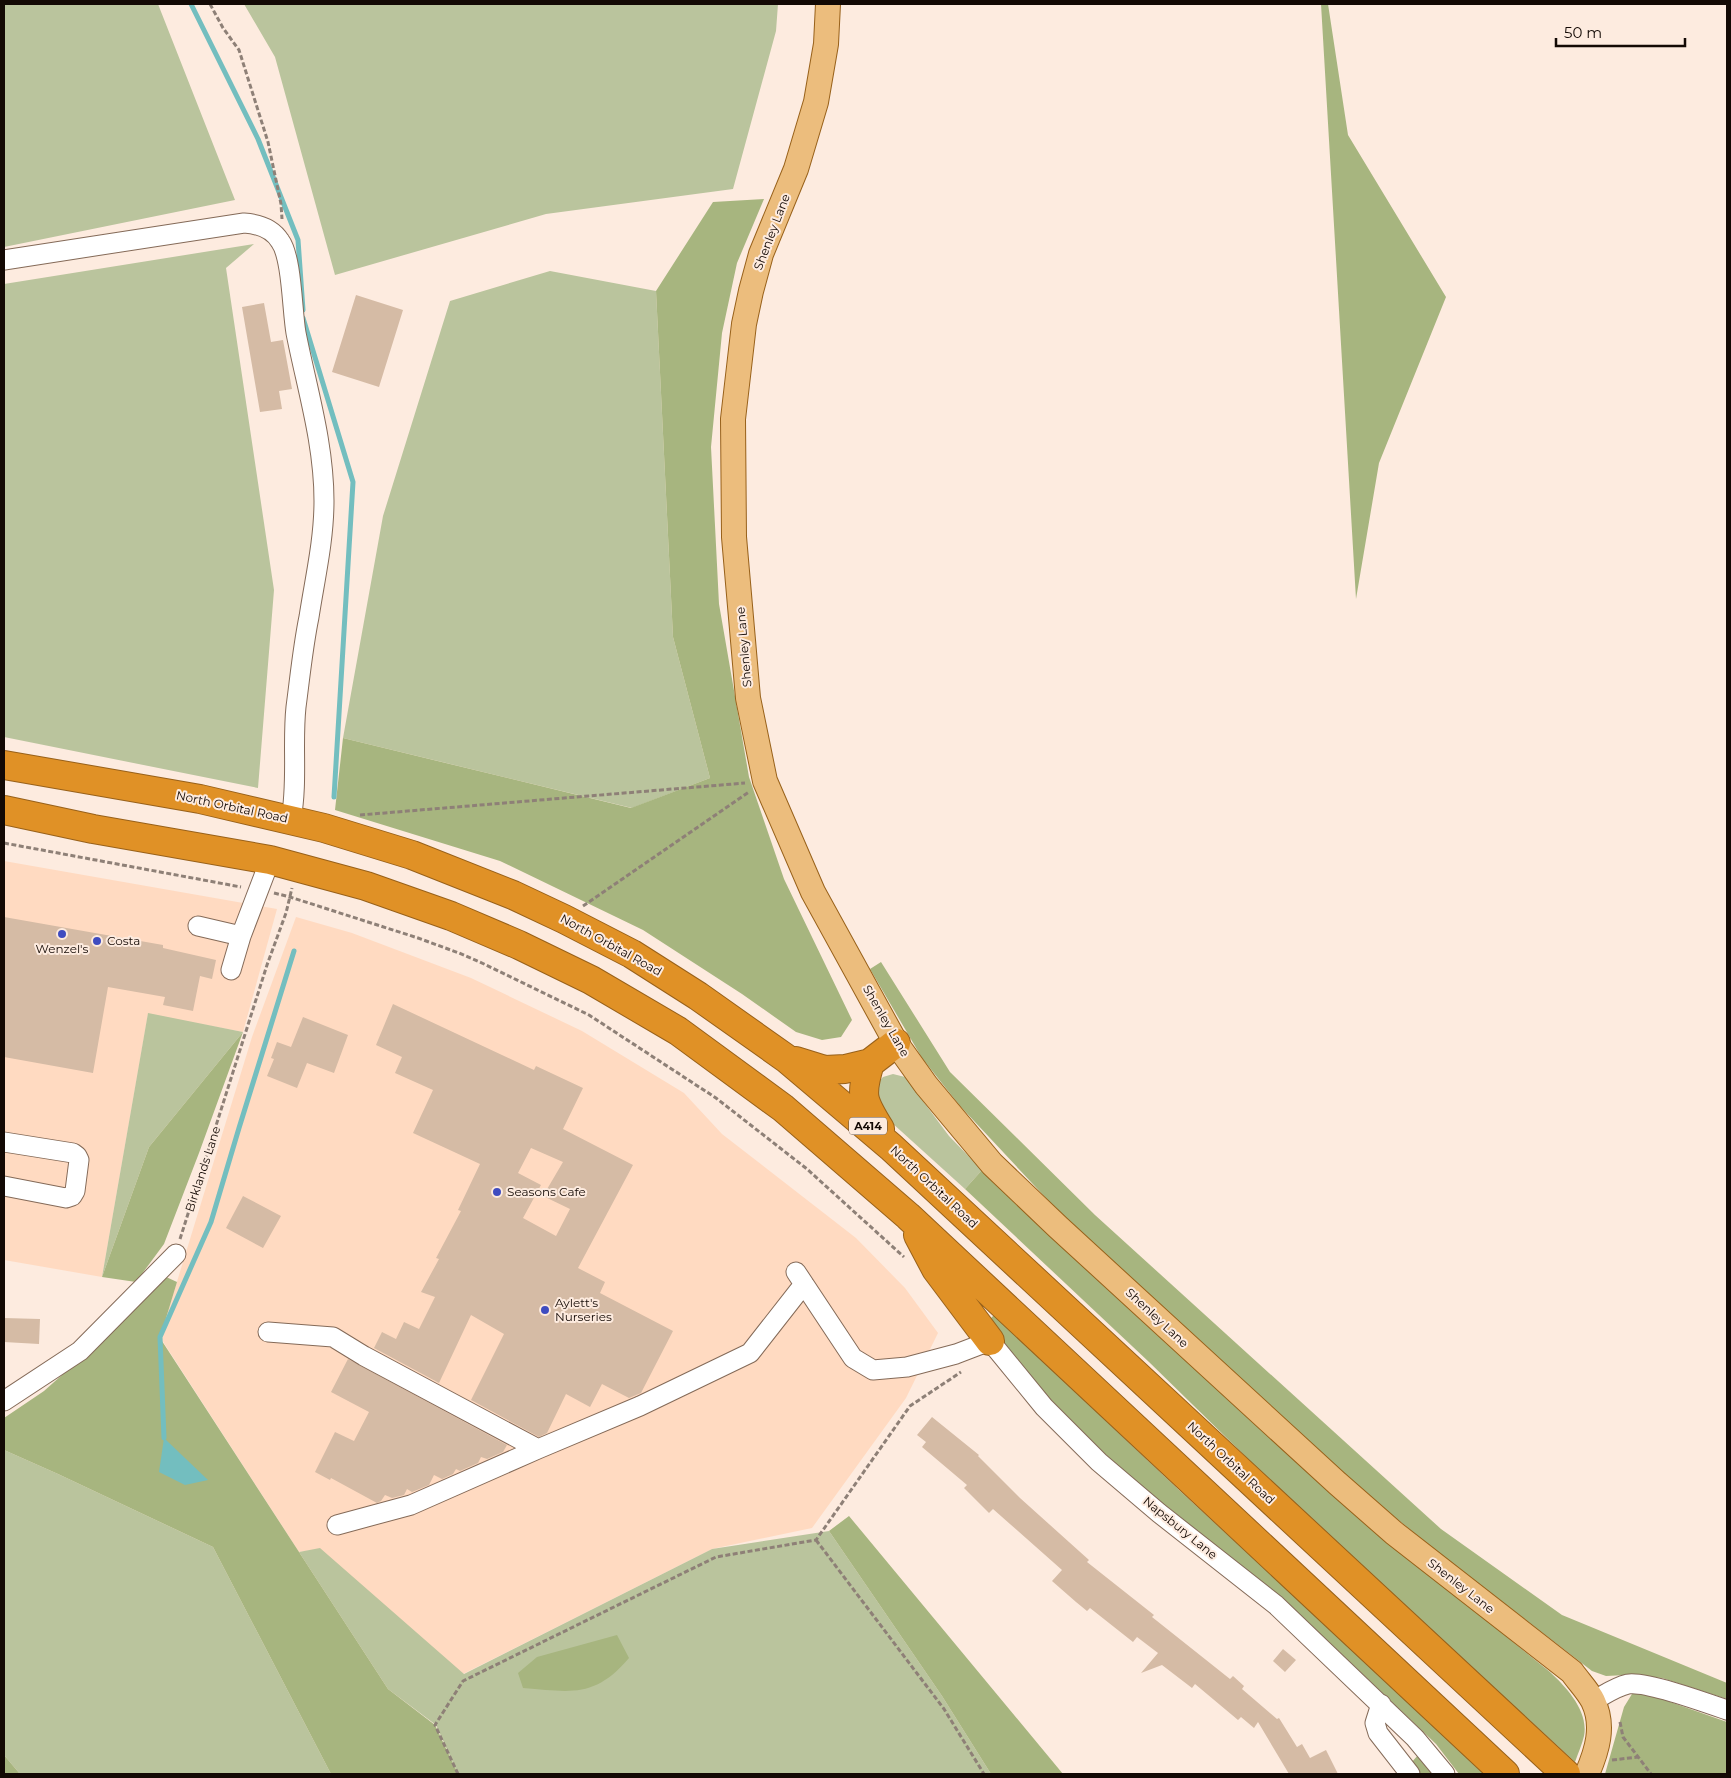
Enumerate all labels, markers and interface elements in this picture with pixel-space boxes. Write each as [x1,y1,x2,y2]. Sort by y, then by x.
scale bar [1556,15,1685,47]
text: 50 m [1564,23,1602,42]
street label: Shenley Lane [750,192,793,272]
street label: Shenley Lane [733,606,754,688]
street label: North Orbital Road [175,787,289,826]
street label: North Orbital Road [558,910,665,979]
marker: Wenzel's [56,928,68,940]
place label: Costa [107,933,140,948]
marker: Costa [91,935,103,947]
place label: Wenzel's [36,941,89,956]
street label: Shenley Lane [860,982,913,1059]
road number: A414 [849,1118,887,1134]
street label: Birklands Lane [182,1124,223,1214]
street label: North Orbital Road [888,1142,981,1231]
place label: Seasons Cafe [507,1184,586,1199]
marker: Seasons Cafe [491,1186,503,1198]
street label: Shenley Lane [1123,1285,1192,1351]
place label: Aylett's Nurseries [555,1295,612,1324]
marker: Aylett's Nurseries [539,1304,551,1316]
street label: North Orbital Road [1185,1418,1278,1507]
street label: Napsbury Lane [1140,1493,1220,1562]
street label: Shenley Lane [1425,1555,1498,1616]

